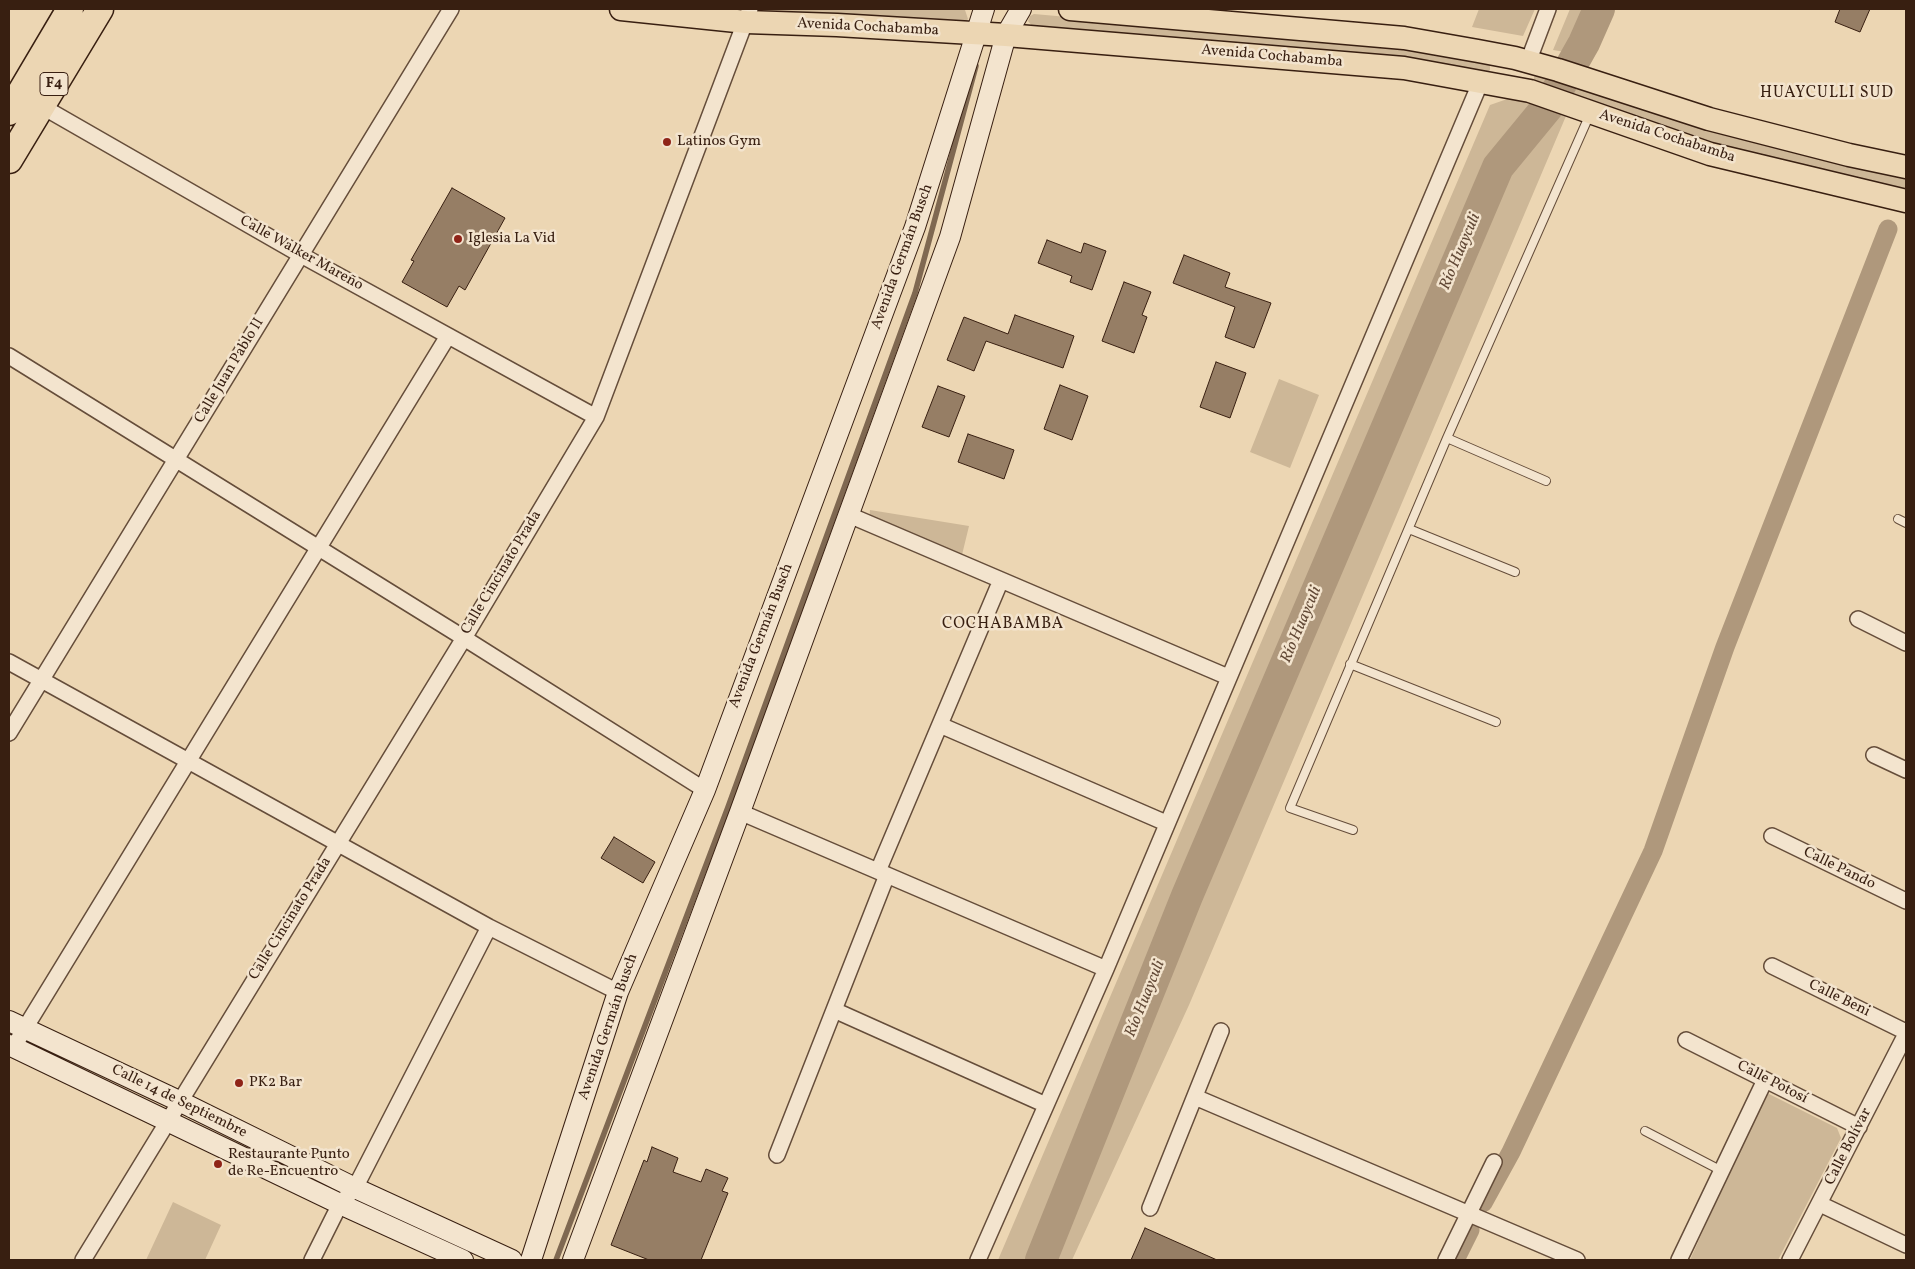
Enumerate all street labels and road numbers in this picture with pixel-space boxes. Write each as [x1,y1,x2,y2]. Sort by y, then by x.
street label: Avenida Cochabamba [797,15,939,41]
street label: Avenida Cochabamba [1200,42,1344,72]
road number: F4 [40,72,68,96]
street label: Avenida Cochabamba [1597,106,1737,168]
street label: Avenida Germán Busch [868,182,938,332]
street label: Calle Walker Mareño [236,213,366,295]
street label: Calle Juan Pablo II [192,315,268,427]
street label: Calle Cincinato Prada [458,508,546,638]
street label: Avenida Germán Busch [726,561,798,711]
street label: Calle Pando [1800,844,1878,894]
street label: Calle Cincinato Prada [246,854,336,984]
street label: Avenida Germán Busch [576,952,642,1102]
street label: Calle Beni [1805,976,1873,1022]
street label: Calle Potosí [1734,1058,1810,1108]
street label: Calle 14 de Septiembre [108,1061,250,1143]
street label: Calle Bolívar [1822,1105,1876,1189]

